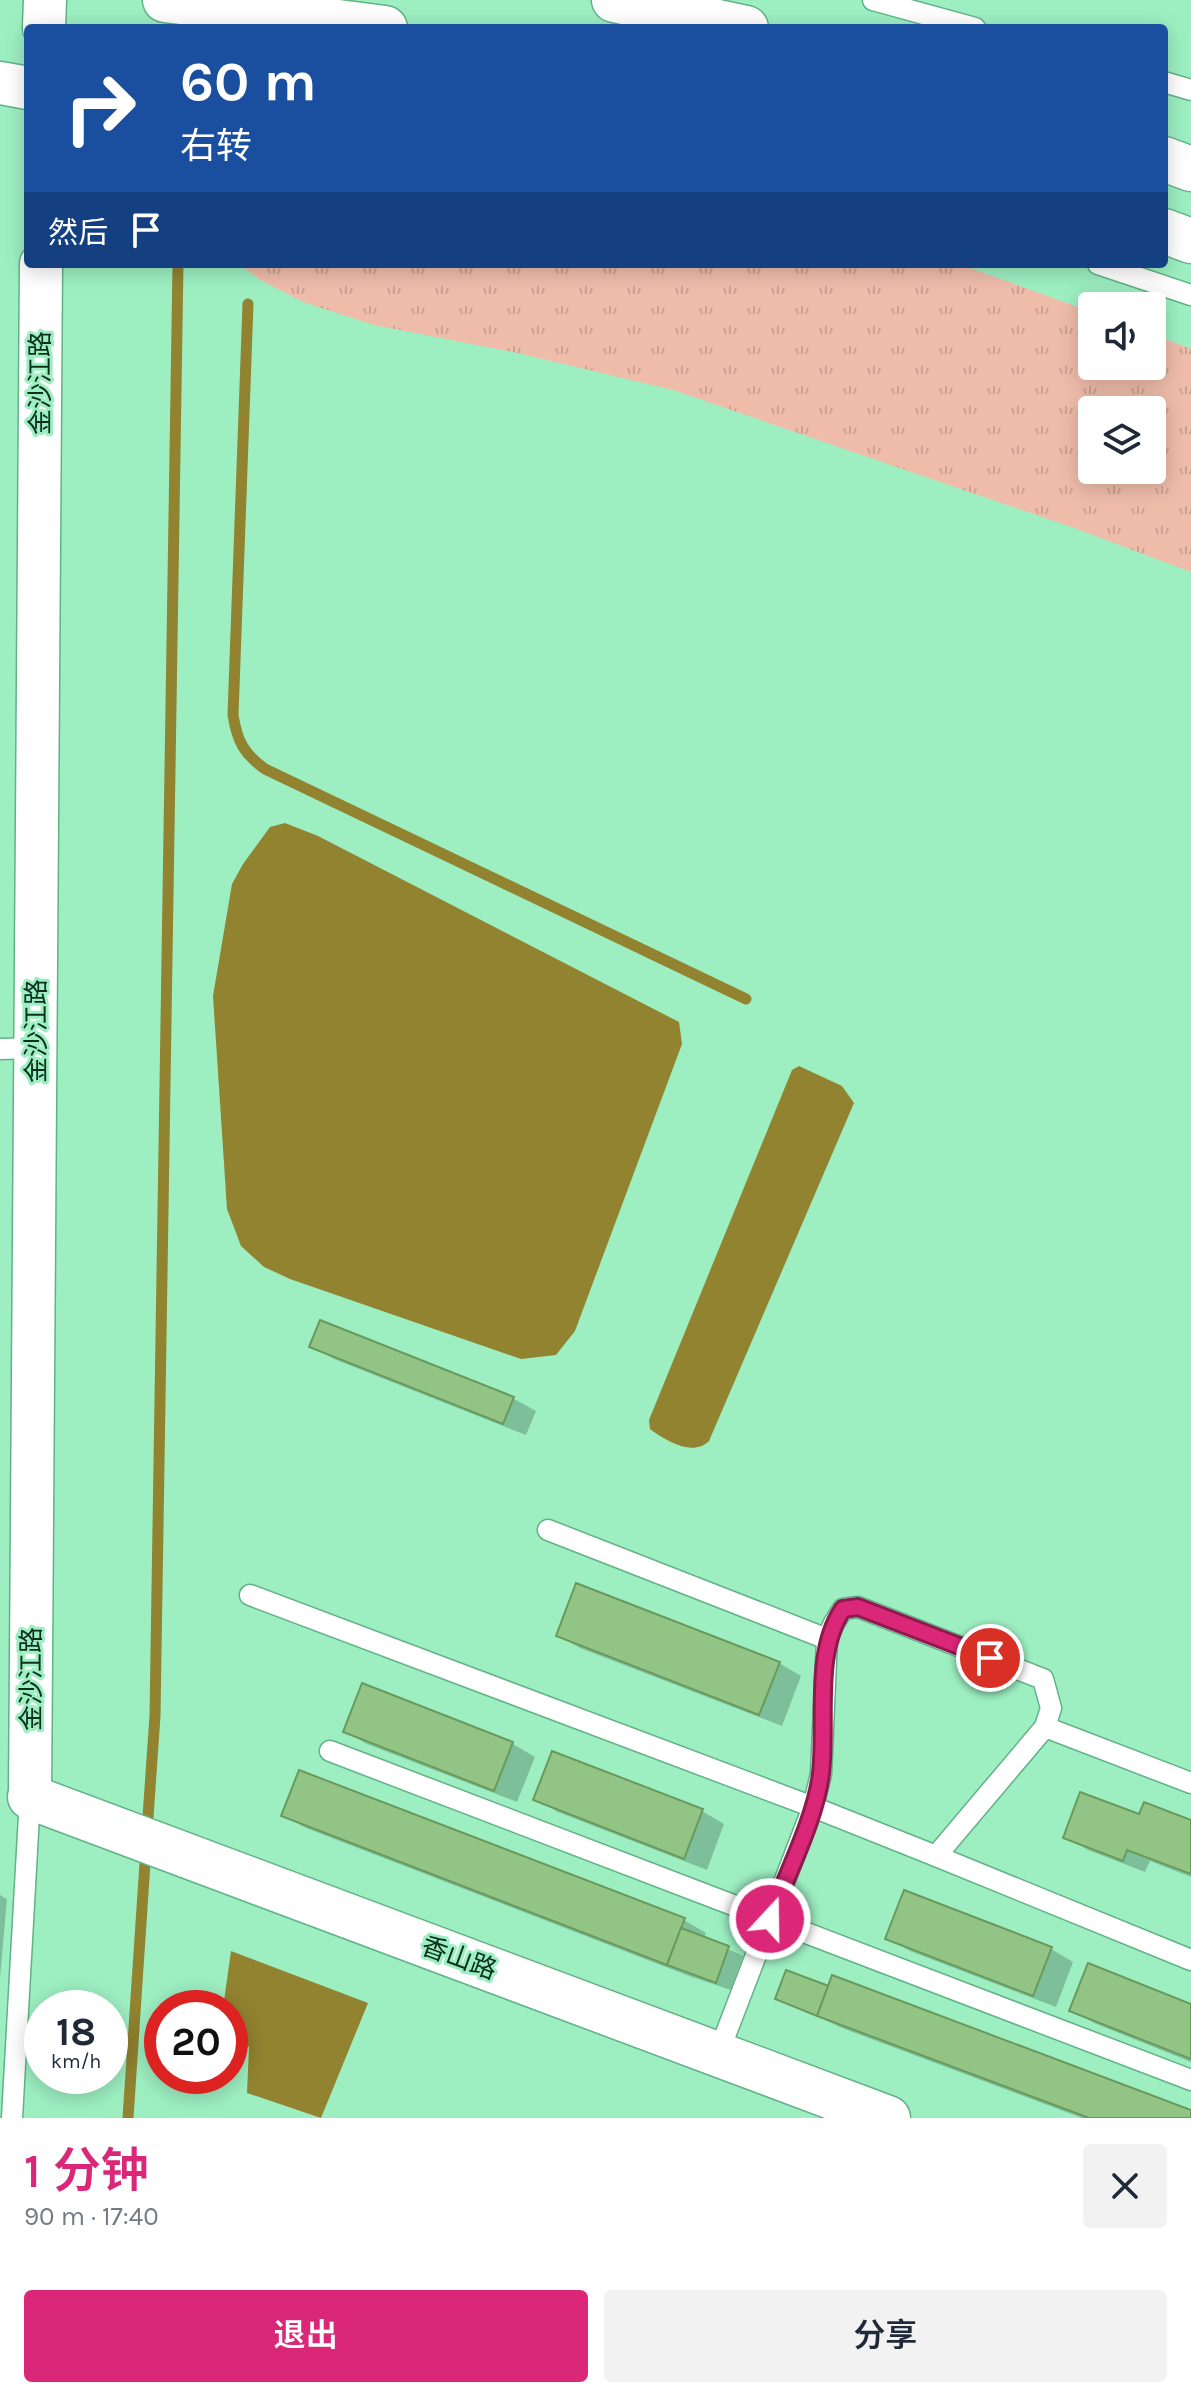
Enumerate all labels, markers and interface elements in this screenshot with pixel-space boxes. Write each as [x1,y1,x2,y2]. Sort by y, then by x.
text: 60 m [180,49,317,114]
icon: right [48,56,152,160]
text: 右转 [180,125,252,167]
icon: arrive [124,208,168,252]
text: 然后 [48,215,108,251]
map controls [1078,292,1166,484]
button: sound [1078,292,1166,380]
street label: 金沙江路 [25,331,56,435]
button: layers [1078,396,1166,484]
street label: 金沙江路 [21,979,52,1083]
pin [956,1624,1024,1692]
street label: 金沙江路 [16,1627,47,1731]
icon: arrive [968,1636,1012,1680]
position arrow [728,1877,812,1961]
street label: 香山路 [417,1930,501,1986]
speed limit sign: 20 [144,1990,248,2094]
text: 18 [56,2008,96,2055]
text: km/h [51,2050,101,2073]
text: 1 分钟 [24,2143,149,2199]
button: close [1083,2144,1167,2228]
text: 90 m · 17:40 [24,2201,159,2232]
button: 退出 [24,2290,588,2382]
button: 分享 [604,2290,1167,2382]

